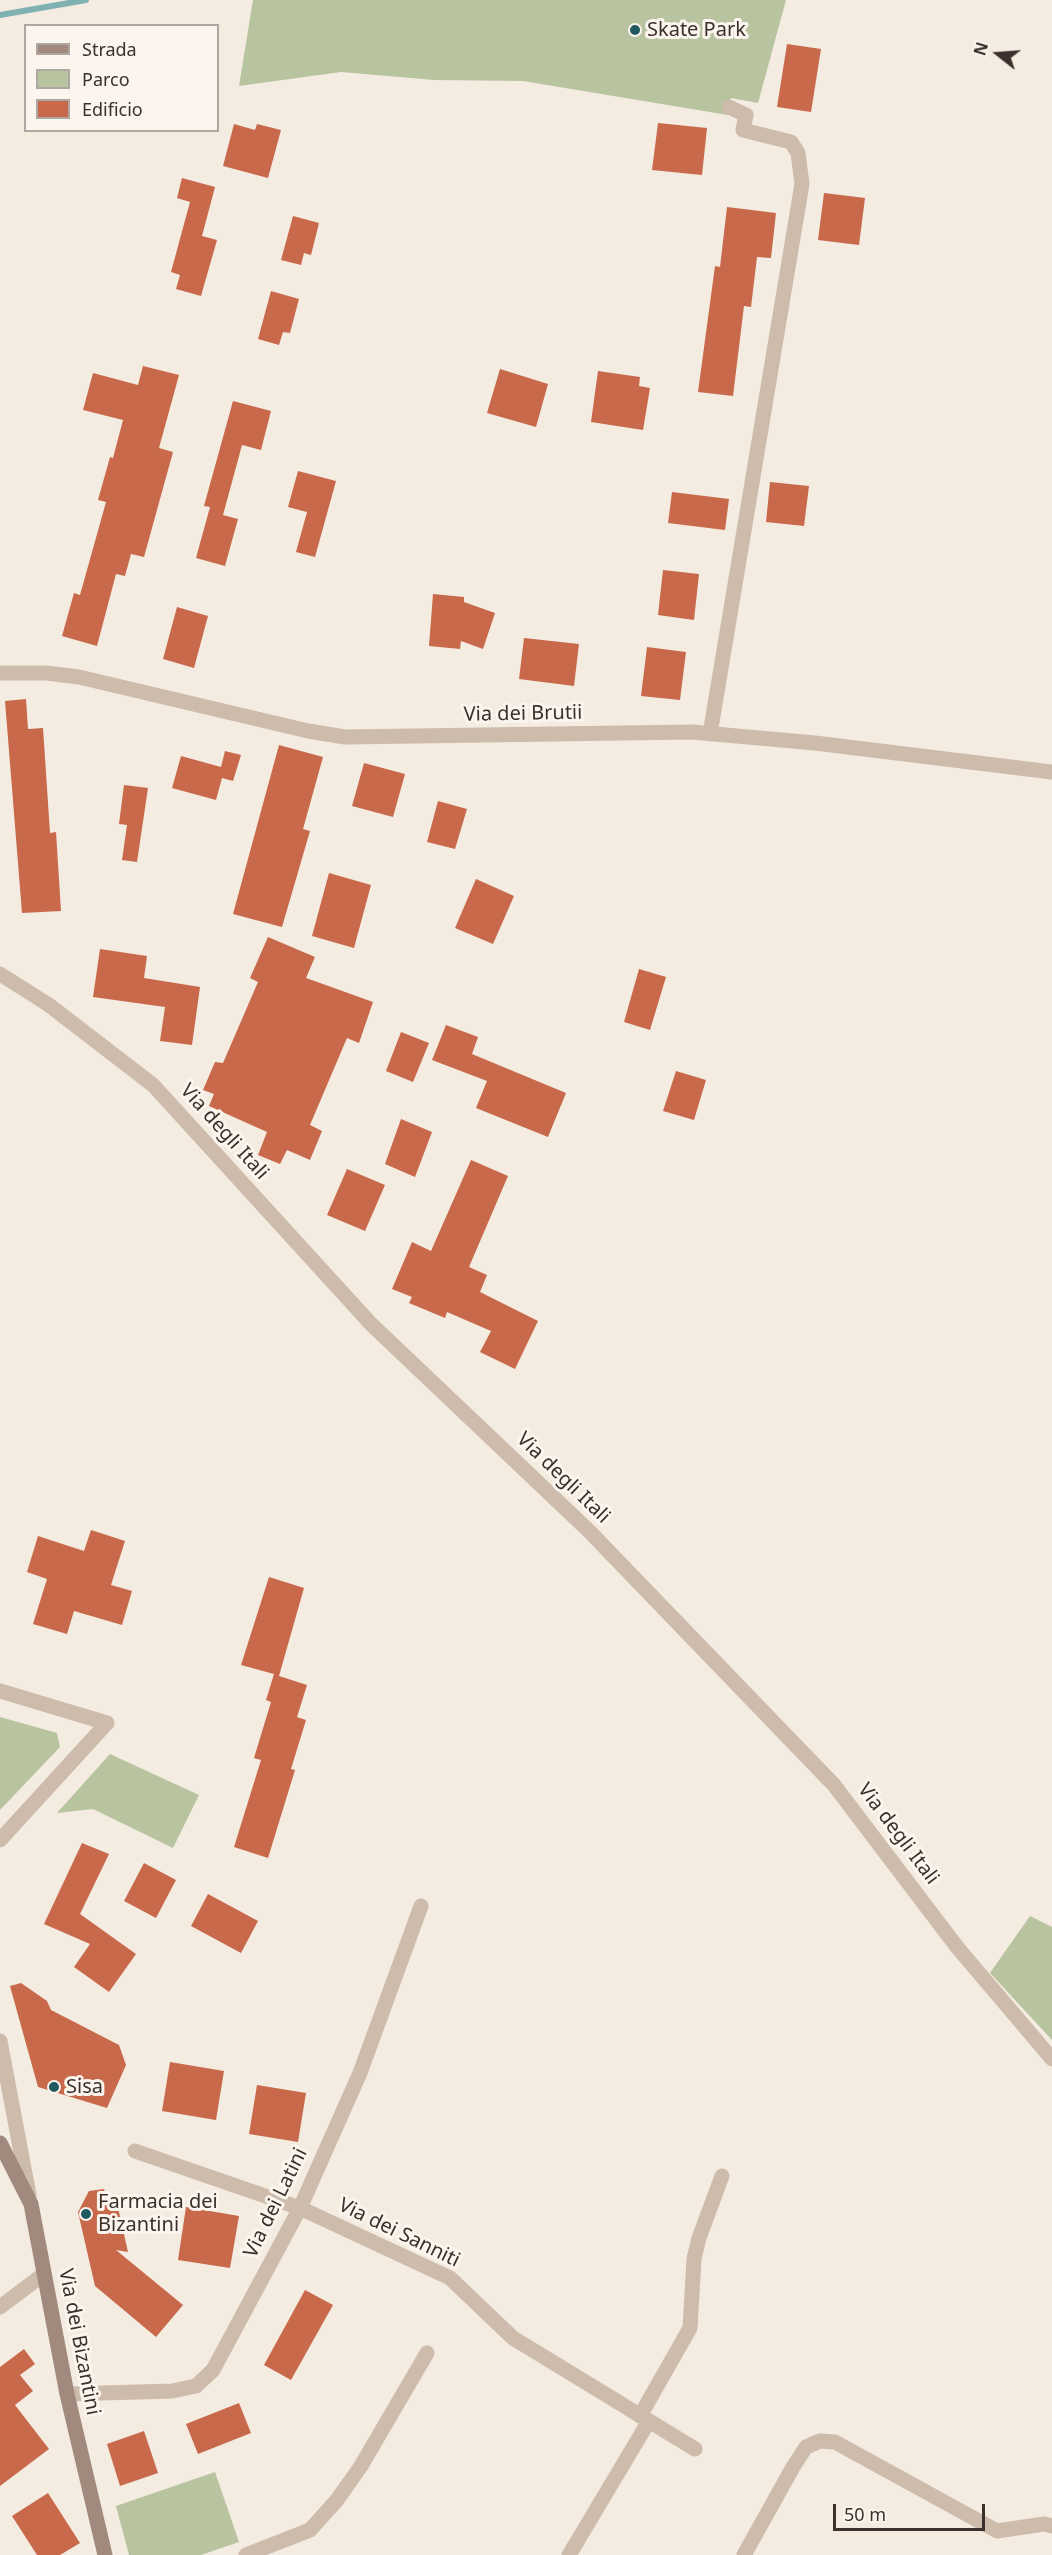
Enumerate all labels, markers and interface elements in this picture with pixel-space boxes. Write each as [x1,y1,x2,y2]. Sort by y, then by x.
place label: Skate Park [647,18,746,42]
marker: Skate Park [628,23,642,37]
legend [24,24,219,132]
north arrow [968,24,1028,84]
text: Strada [82,37,137,61]
text: N [968,39,993,58]
text: Parco [82,67,130,91]
text: Edificio [82,97,143,121]
street label: Via dei Brutii [463,701,583,727]
street label: Via degli Itali [175,1079,273,1185]
street label: Via degli Itali [511,1428,615,1528]
street label: Via degli Itali [852,1779,944,1889]
place label: Sisa [66,2075,103,2099]
marker: Sisa [47,2080,61,2094]
street label: Via dei Latini [239,2144,313,2262]
place label: Farmacia dei Bizantini [98,2190,218,2237]
street label: Via dei Sanniti [334,2193,464,2273]
marker: Farmacia dei Bizantini [79,2207,93,2221]
street label: Via dei Bizantini [53,2267,105,2417]
scale bar [836,2492,988,2530]
text: 50 m [844,2502,886,2526]

